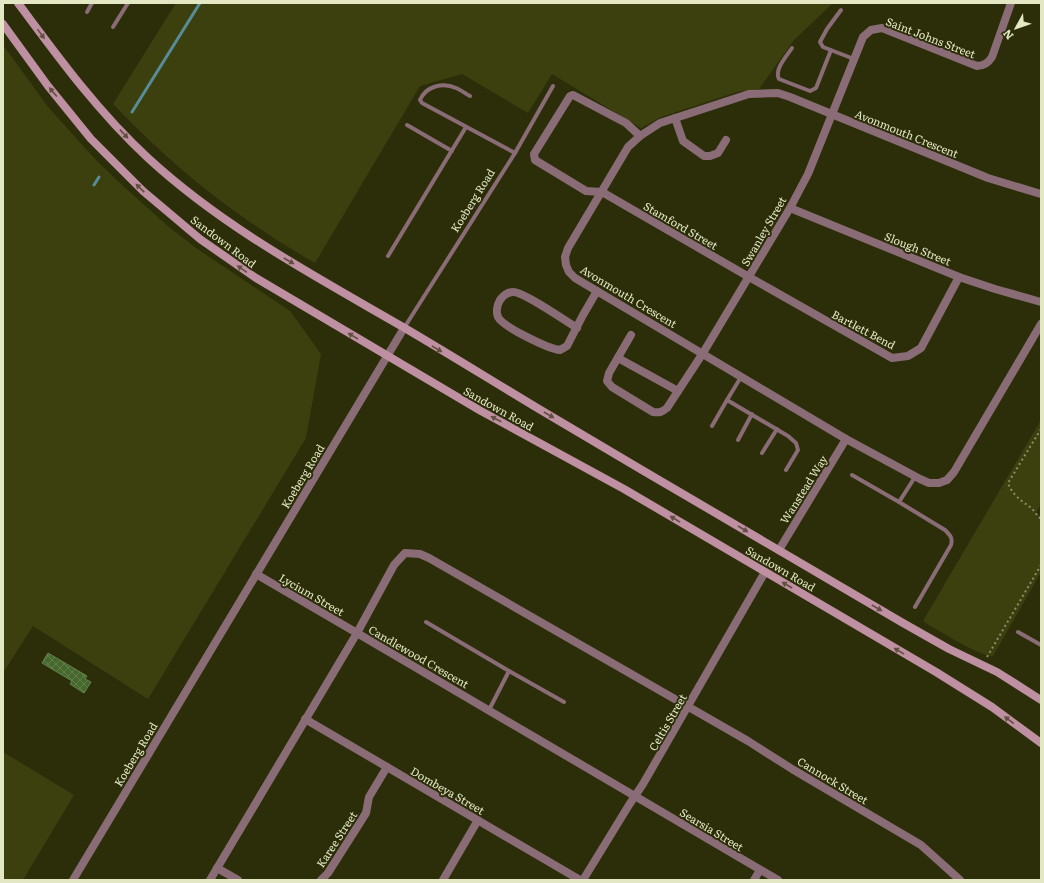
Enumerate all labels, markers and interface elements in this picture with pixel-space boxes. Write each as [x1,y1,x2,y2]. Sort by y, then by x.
north arrow [996,8,1036,48]
street label: Saint Johns Street [884,13,979,62]
text: N [998,26,1017,44]
one-way arrow [37,29,45,40]
one-way arrow [48,86,57,97]
street label: Avonmouth Crescent [853,105,962,161]
one-way arrow [119,129,129,139]
street label: Koeberg Road [446,165,498,235]
one-way arrow [135,183,145,193]
street label: Swanley Street [737,193,790,269]
street label: Stamford Street [641,197,722,253]
street label: Sandown Road [188,211,260,271]
street label: Slough Street [882,227,954,269]
one-way arrow [283,258,295,265]
street label: Avonmouth Crescent [578,261,681,332]
one-way arrow [236,264,247,273]
street label: Bartlett Bend [829,306,899,353]
one-way arrow [347,332,359,339]
one-way arrow [431,345,443,352]
street label: Sandown Road [461,382,537,434]
one-way arrow [544,411,554,419]
one-way arrow [490,416,502,423]
street label: Koeberg Road [276,441,328,511]
street label: Wanstead Way [776,451,831,526]
one-way arrow [670,515,680,523]
one-way arrow [737,525,749,532]
street label: Sandown Road [743,542,819,595]
street label: Lycium Street [276,569,348,619]
one-way arrow [781,581,793,588]
one-way arrow [871,604,883,611]
street label: Candlewood Crescent [366,621,473,692]
one-way arrow [893,647,905,654]
street label: Celtis Street [644,690,690,754]
one-way arrow [1004,716,1015,724]
street label: Koeberg Road [109,719,161,789]
street label: Cannock Street [795,753,872,808]
street label: Dombeya Street [408,762,488,818]
street label: Searsia Street [677,804,747,855]
street label: Karee Street [312,807,360,870]

